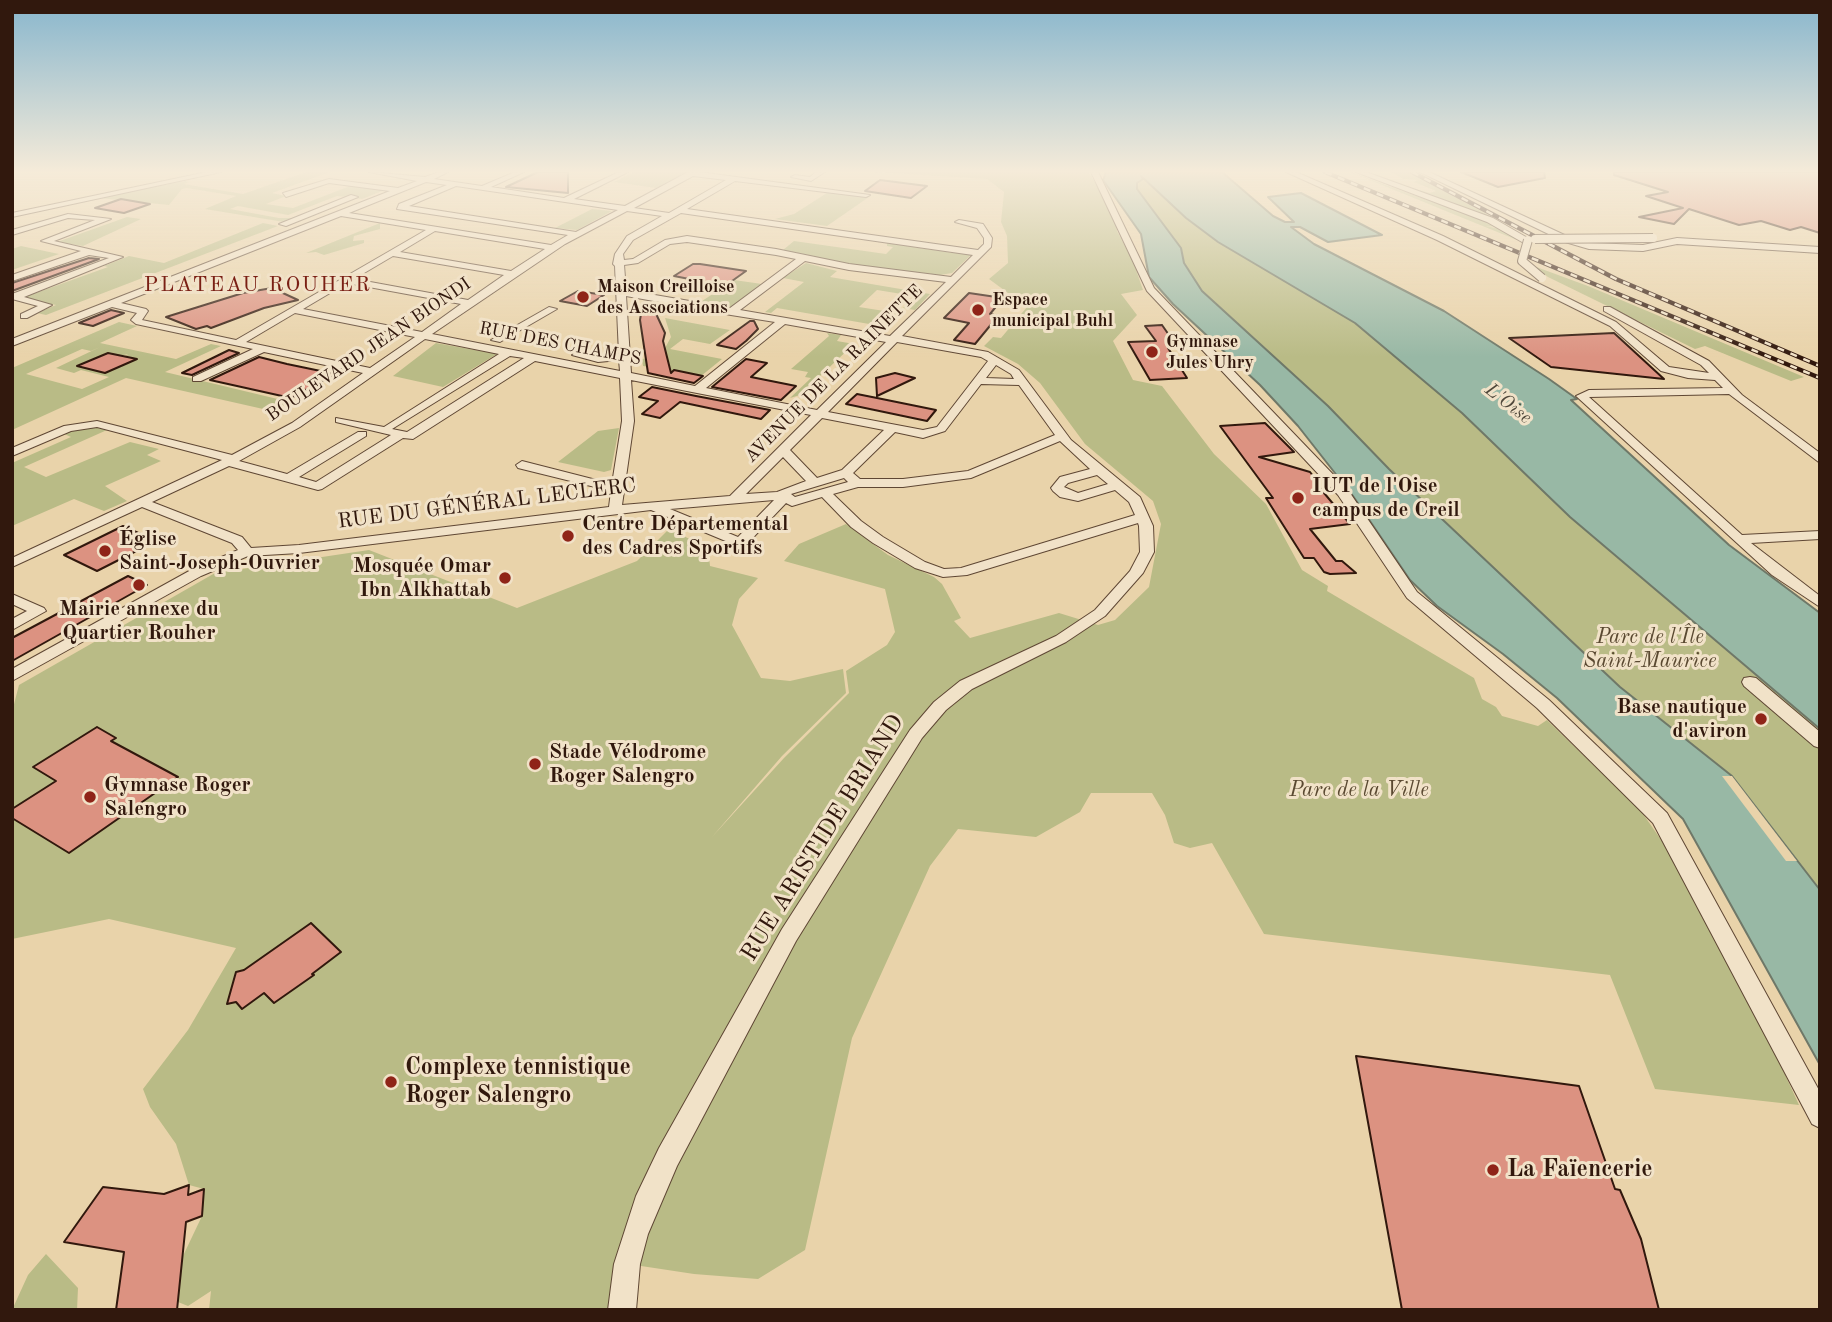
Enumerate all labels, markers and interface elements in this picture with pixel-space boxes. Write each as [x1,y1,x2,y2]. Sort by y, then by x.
district label: PLATEAU ROUHER [146,272,370,298]
street label: BOULEVARD JEAN BIONDI [263,273,475,427]
place label: Maison Creilloise des Associations [597,276,735,318]
street label: AVENUE DE LA RAINETTE [740,280,928,468]
marker: Maison Creilloise des Associations [575,289,591,305]
place label: Espace municipal Buhl [992,289,1113,332]
marker: Espace municipal Buhl [970,302,986,318]
street label: RUE DES CHAMPS [477,318,643,370]
place label: Gymnase Jules Uhry [1166,331,1254,374]
marker: Gymnase Jules Uhry [1144,344,1160,360]
water label: L'Oise [1480,379,1536,429]
street label: RUE DU GÉNÉRAL LECLERC [336,473,638,535]
place label: IUT de l'Oise campus de Creil [1312,473,1460,523]
marker: IUT de l'Oise campus de Creil [1290,490,1306,506]
place label: Centre Départemental des Cadres Sportifs [582,511,788,561]
place label: Église Saint-Joseph-Ouvrier [119,526,320,576]
marker: Centre Départemental des Cadres Sportifs [560,528,576,544]
marker: Église Saint-Joseph-Ouvrier [97,543,113,559]
place label: Mosquée Omar Ibn Alkhattab [353,553,491,603]
marker: Mosquée Omar Ibn Alkhattab [497,570,513,586]
marker: Mairie annexe du Quartier Rouher [131,577,147,593]
place label: Mairie annexe du Quartier Rouher [59,596,219,646]
park label: Parc de l'Île Saint-Maurice [1583,624,1717,674]
place label: Base nautique d'aviron [1616,694,1747,744]
street label: RUE ARISTIDE BRIAND [735,709,911,967]
marker: Base nautique d'aviron [1753,711,1769,727]
place label: Stade Vélodrome Roger Salengro [549,739,706,789]
marker: Stade Vélodrome Roger Salengro [527,756,543,772]
place label: Gymnase Roger Salengro [104,772,251,822]
park label: Parc de la Ville [1289,777,1429,803]
marker: Gymnase Roger Salengro [82,789,98,805]
place label: Complexe tennistique Roger Salengro [405,1054,631,1110]
marker: Complexe tennistique Roger Salengro [383,1074,399,1090]
place label: La Faïencerie [1507,1156,1653,1184]
marker: La Faïencerie [1485,1162,1501,1178]

